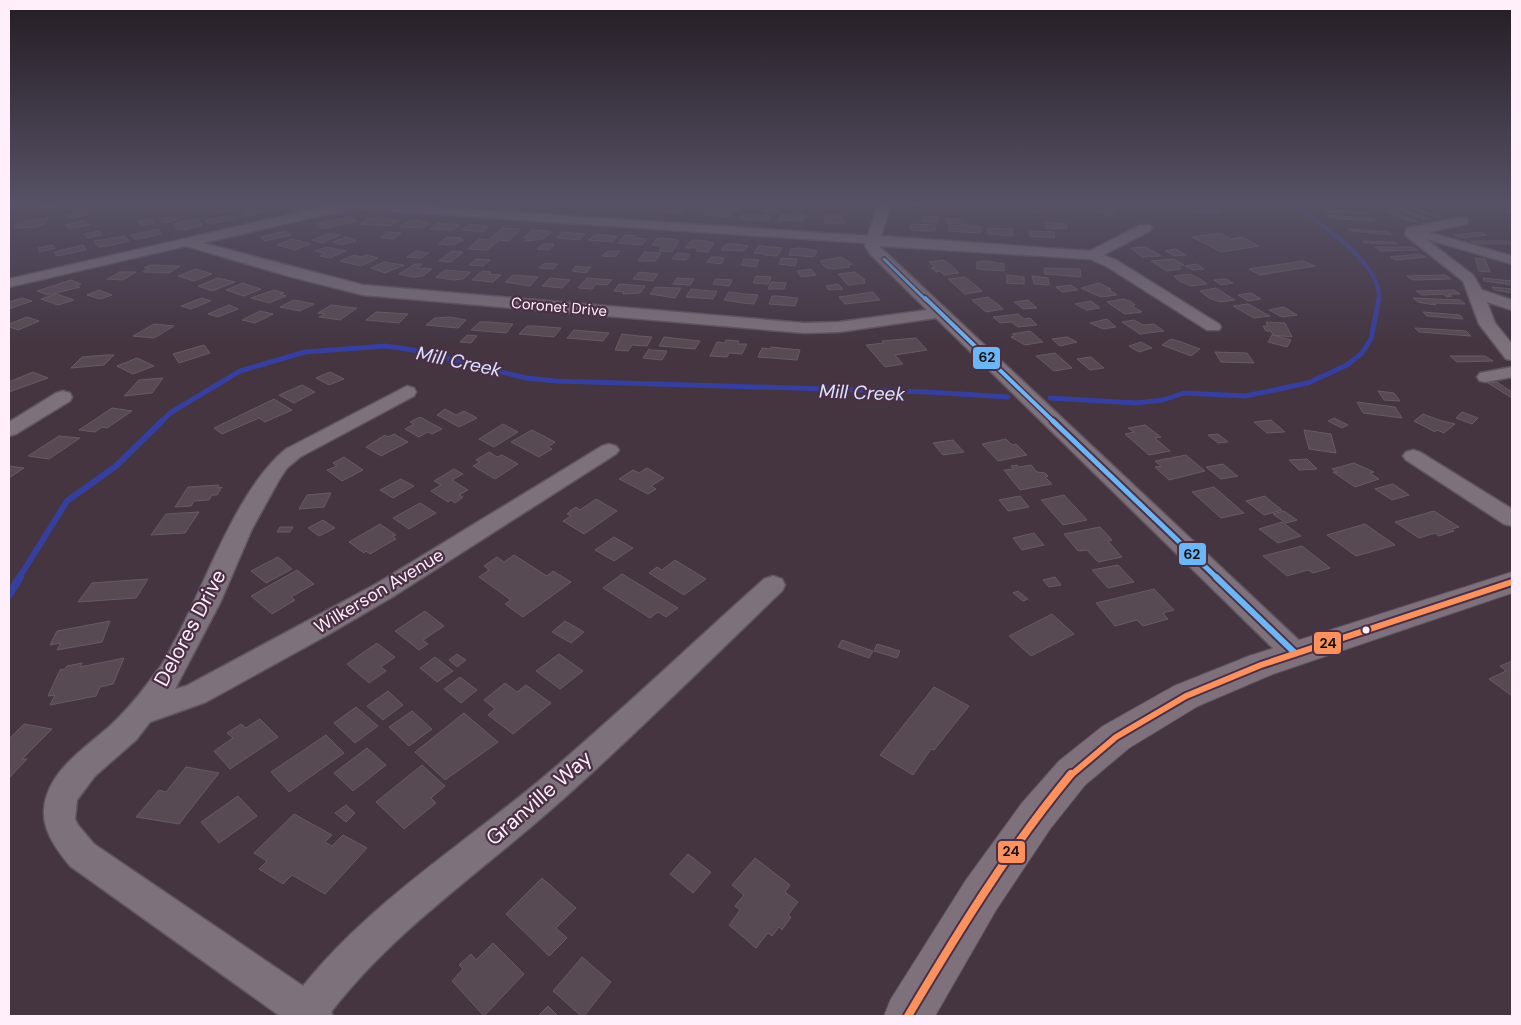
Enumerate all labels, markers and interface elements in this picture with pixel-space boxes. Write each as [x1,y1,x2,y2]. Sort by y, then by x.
street label: Coronet Drive [510,293,608,321]
water label: Mill Creek [414,340,504,383]
line badge: 62 [972,346,1001,370]
text: 62 [979,348,995,366]
water label: Mill Creek [818,379,906,407]
line badge: 62 [1178,542,1207,566]
street label: Wilkerson Avenue [310,543,448,639]
text: 62 [1184,545,1200,563]
street label: Delores Drive [147,565,233,691]
unlabelled marker [1361,625,1371,635]
line badge: 24 [1313,631,1342,655]
text: 24 [1319,634,1337,652]
street label: Granville Way [480,744,598,852]
line badge: 24 [997,840,1026,864]
text: 24 [1002,842,1020,860]

